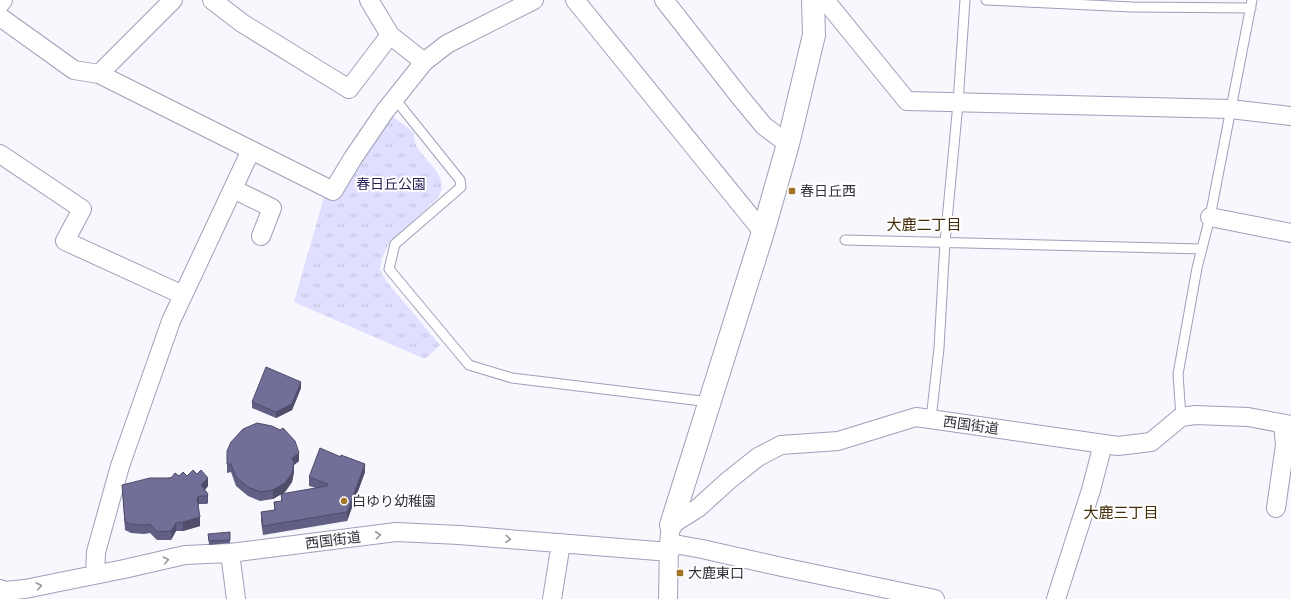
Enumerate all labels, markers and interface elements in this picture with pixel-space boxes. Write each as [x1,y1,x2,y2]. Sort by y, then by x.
park label: 春日丘公園 [356,174,426,193]
place label: 春日丘西 [800,181,856,200]
marker: 春日丘西 [787,186,797,196]
district label: 大鹿二丁目 [886,214,962,234]
street label: 西国街道 [942,411,1000,438]
place label: 白ゆり幼稚園 [352,491,436,510]
marker: 白ゆり幼稚園 [339,496,349,506]
district label: 大鹿三丁目 [1083,502,1159,522]
street label: 西国街道 [304,527,362,552]
one-way arrow [375,530,381,539]
one-way arrow [505,534,511,543]
one-way arrow [163,556,169,564]
place label: 大鹿東口 [688,563,744,582]
marker: 大鹿東口 [675,568,685,578]
one-way arrow [35,583,42,591]

